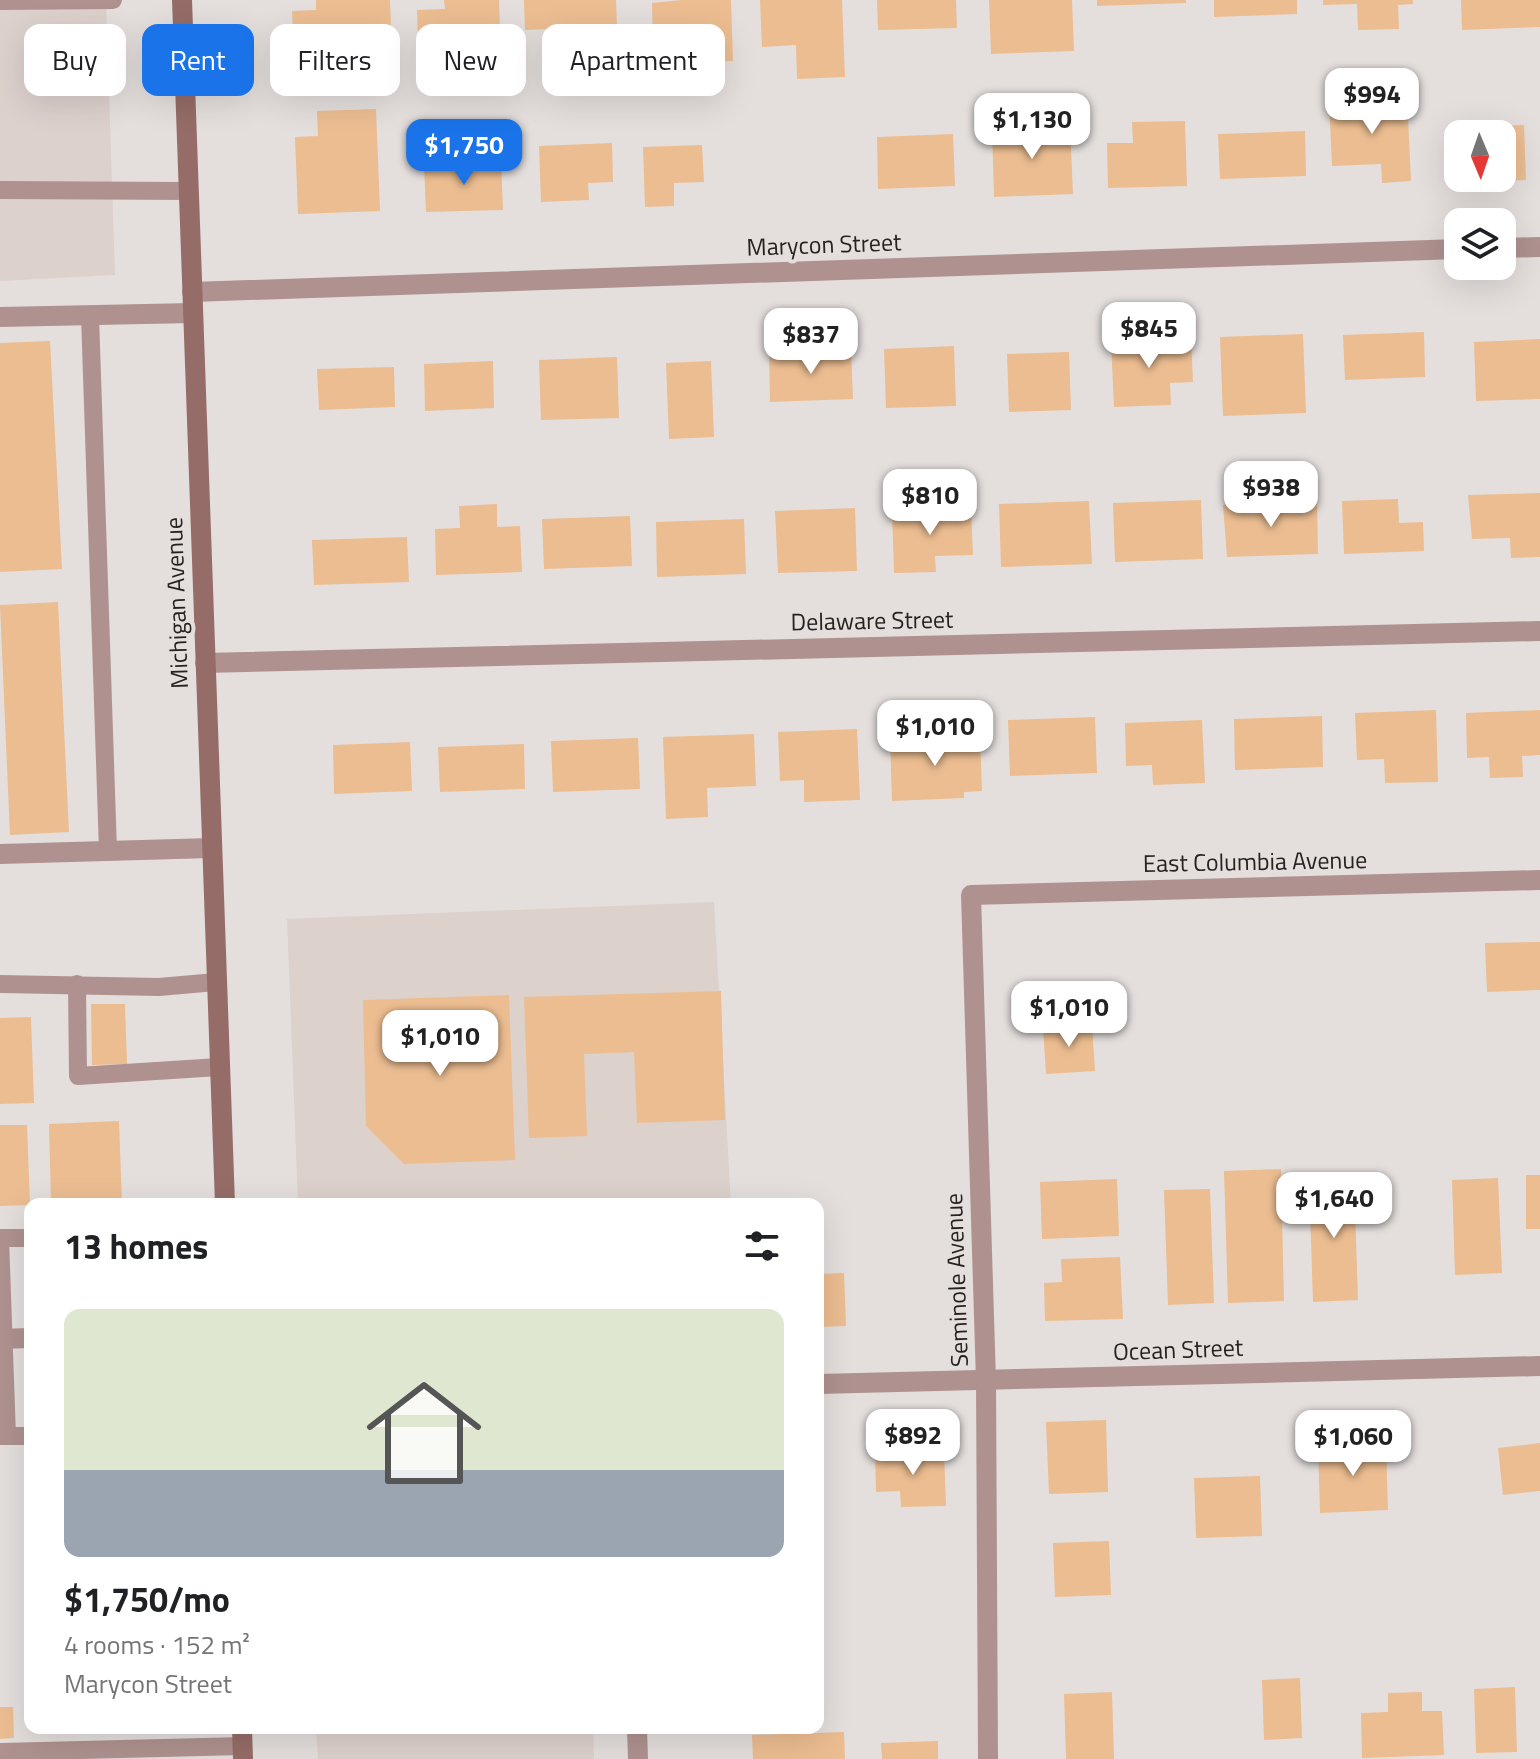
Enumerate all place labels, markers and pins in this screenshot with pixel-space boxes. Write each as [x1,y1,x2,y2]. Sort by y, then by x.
pin: $994 [1325,68,1419,136]
pin: $1,130 [967,93,1097,161]
pin: $1,750 [399,119,529,187]
pin: $845 [1102,302,1196,370]
pin: $837 [764,308,858,376]
pin: $938 [1224,461,1318,529]
pin: $810 [883,469,977,537]
pin: $1,010 [870,700,1000,768]
pin: $1,010 [1004,981,1134,1049]
pin: $1,010 [375,1010,505,1078]
pin: $1,640 [1269,1172,1399,1240]
pin: $892 [866,1409,960,1477]
pin: $1,060 [1288,1410,1418,1478]

